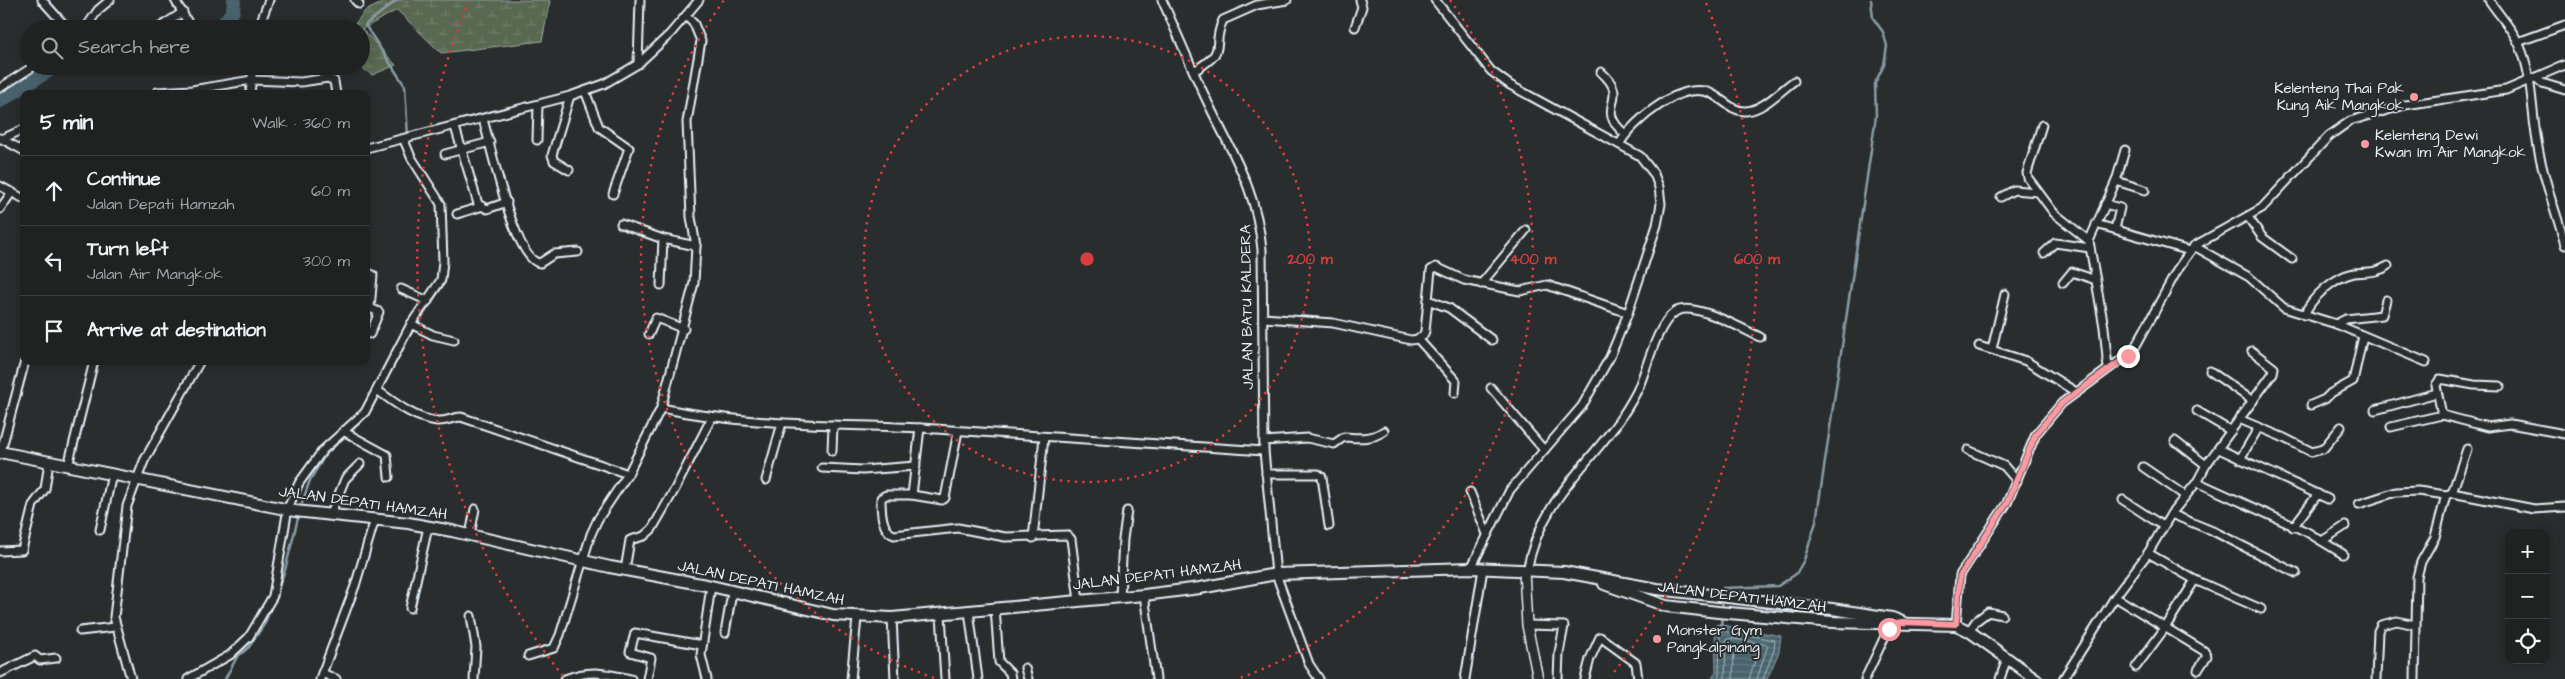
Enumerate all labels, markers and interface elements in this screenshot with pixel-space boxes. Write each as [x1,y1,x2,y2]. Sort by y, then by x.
search box [20,20,370,75]
icon: search [38,34,66,62]
text: Search here [78,34,190,61]
place label: Kelenteng Thai Pak Kung Aik Mangkok [2274,78,2404,117]
marker: Kelenteng Thai Pak Kung Aik Mangkok [2408,91,2420,103]
text: 5 min [40,108,93,137]
text: Walk · 360 m [252,112,350,134]
place label: Kelenteng Dewi Kwan Im Air Mangkok [2375,125,2526,164]
marker: Kelenteng Dewi Kwan Im Air Mangkok [2359,138,2371,150]
text: Continue [87,166,161,193]
icon: ahead [40,177,68,205]
text: 60 m [311,180,350,202]
text: Jalan Depati Hamzah [87,193,234,215]
street label: JALAN BATU KALDERA [1235,224,1259,390]
text: Turn left [87,236,168,263]
icon: left [40,247,68,275]
text: 200 m [1286,249,1333,270]
text: 400 m [1510,249,1557,270]
text: 600 m [1734,249,1780,270]
text: 300 m [303,250,350,272]
centre of rings [1078,250,1096,268]
text: Jalan Air Mangkok [87,263,223,285]
icon: arrive [40,317,68,345]
text: Arrive at destination [87,317,266,344]
route end [2117,345,2140,368]
street label: JALAN DEPATI HAMZAH [277,481,449,525]
map controls [2505,529,2550,664]
button: + [2505,529,2550,574]
street label: JALAN DEPATI HAMZAH [1071,554,1243,596]
street label: JALAN DEPATI HAMZAH [676,555,846,611]
button: − [2505,574,2550,619]
street label: JALAN DEPATI HAMZAH [1656,576,1828,618]
route start [1878,618,1901,641]
button: locate [2505,619,2550,664]
place label: Monster Gym Pangkalpinang [1667,620,1762,659]
marker: Monster Gym Pangkalpinang [1651,633,1663,645]

